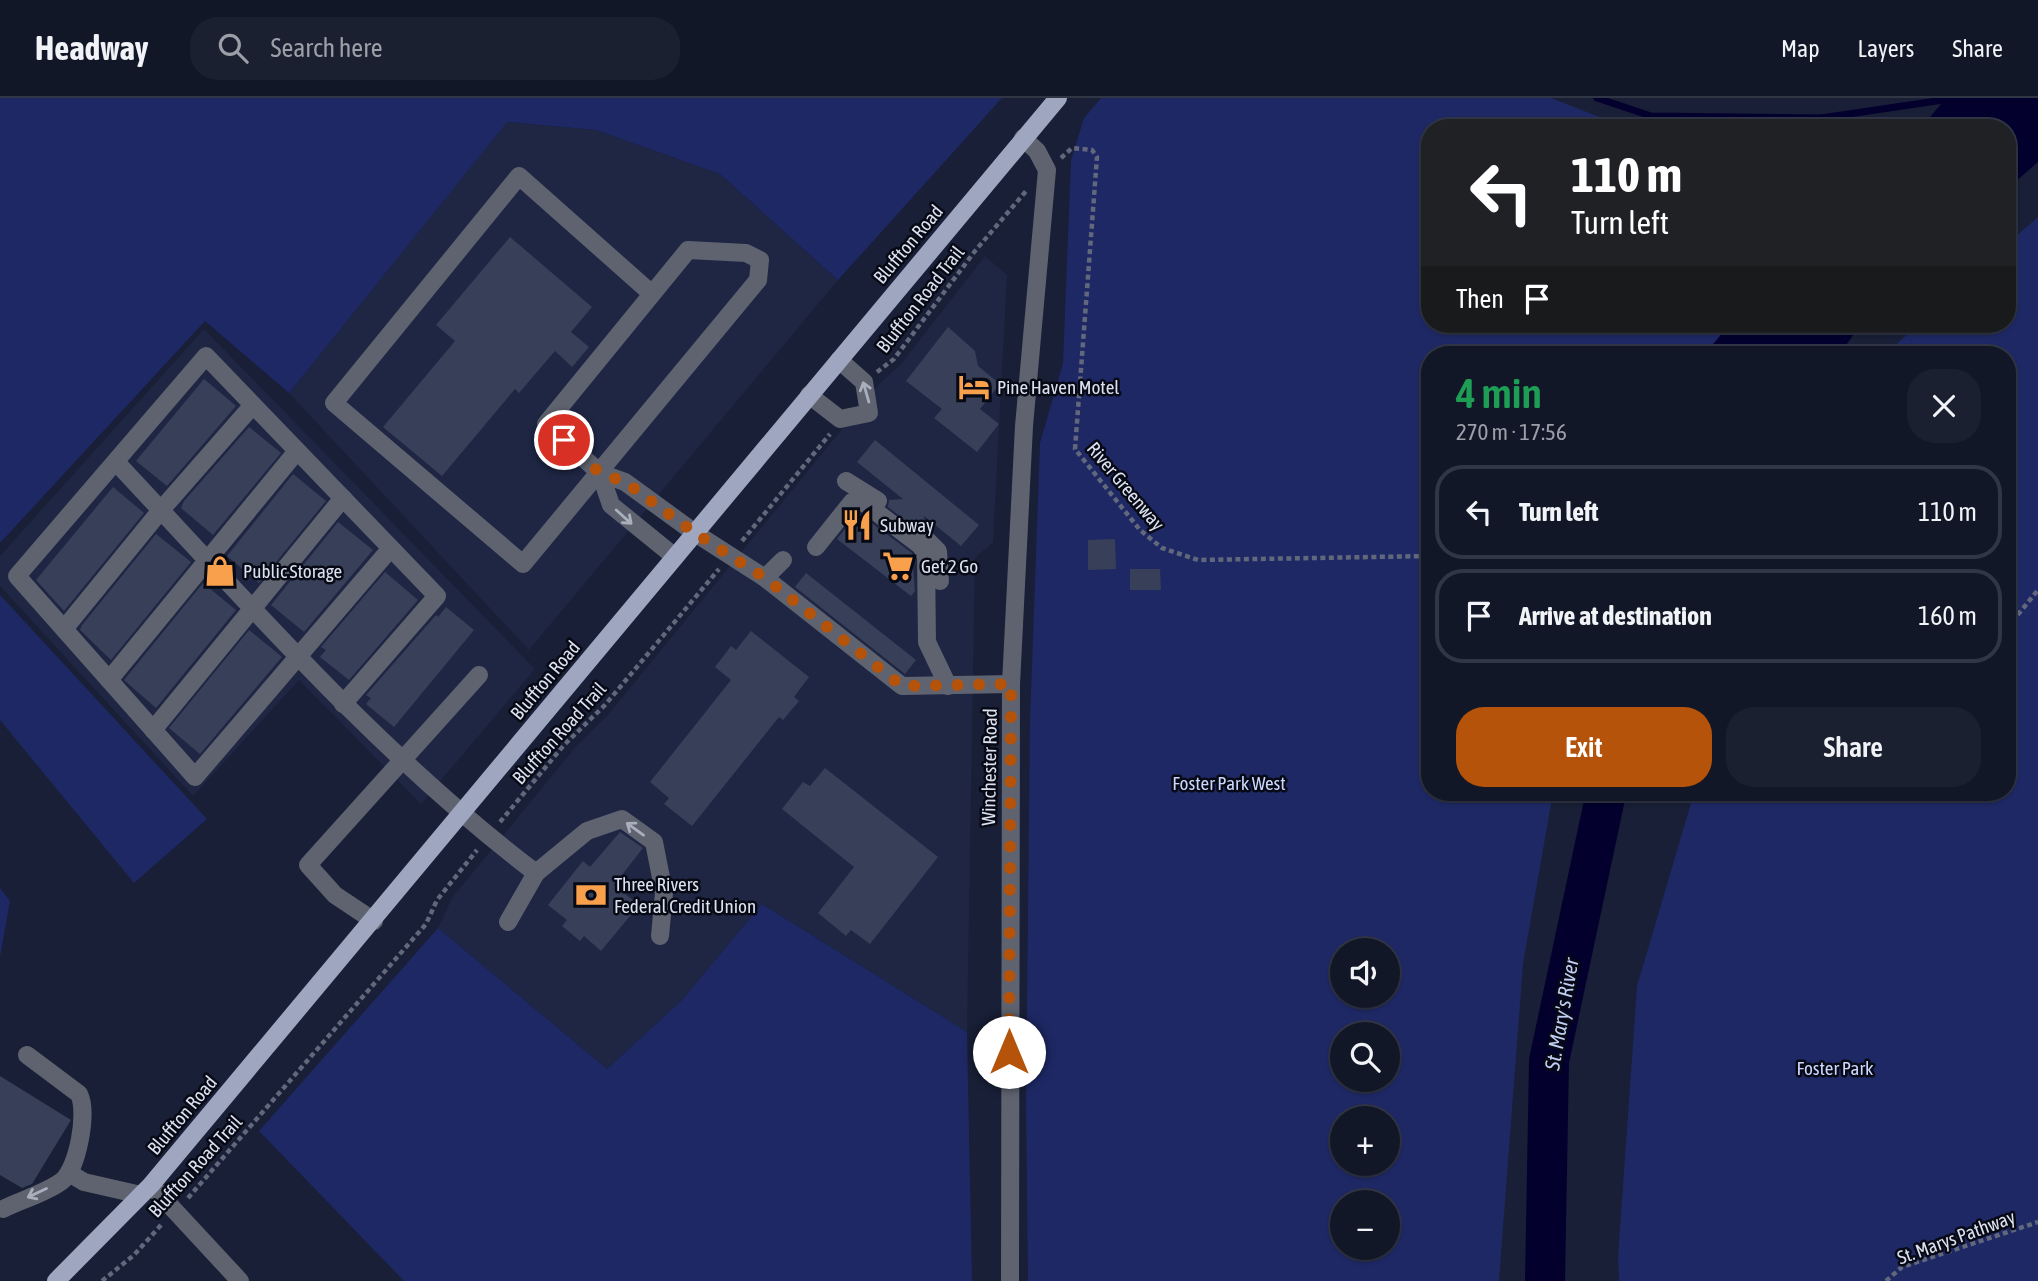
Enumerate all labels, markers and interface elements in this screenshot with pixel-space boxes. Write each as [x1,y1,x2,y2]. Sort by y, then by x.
search box [190,17,680,80]
text: Headway [35,29,148,67]
icon: search [214,29,252,67]
text: Search here [270,33,383,63]
text: Map [1781,35,1820,62]
text: Layers [1858,35,1914,62]
text: Share [1952,35,2003,62]
text: 110 m [1571,146,1682,202]
icon: left [1456,147,1547,238]
street label: Bluffton Road [869,200,947,288]
text: Turn left [1571,204,1669,241]
street label: Bluffton Road Trail [872,241,968,357]
icon: arrive [1518,280,1556,318]
text: Then [1456,284,1504,314]
text: 4 min [1456,369,1542,417]
button: close [1907,369,1981,443]
hotel icon: Pine Haven Motel [957,370,991,404]
place label: Pine Haven Motel [997,376,1119,398]
one-way arrow [858,381,871,403]
pin [534,410,594,470]
text: 270 m · 17:56 [1456,419,1567,445]
icon: arrive [545,421,583,459]
street label: River Greenway [1083,437,1169,535]
icon: left [1460,493,1498,531]
text: Turn left [1519,497,1599,527]
text: 110 m [1918,497,1977,527]
restaurant icon: Subway [840,508,874,542]
one-way arrow [615,509,632,526]
place label: Subway [880,514,934,536]
supermarket icon: Get 2 Go [881,549,915,583]
shop icon: Public Storage [203,554,237,588]
place label: Get 2 Go [921,555,978,577]
place label: Public Storage [243,560,342,582]
icon: arrive [1460,597,1498,635]
text: Arrive at destination [1519,601,1712,631]
text: 160 m [1918,601,1977,631]
street label: Bluffton Road [506,636,584,724]
street label: Bluffton Road Trail [508,678,610,788]
button: Exit [1456,707,1712,787]
button: Share [1726,707,1981,787]
street label: Winchester Road [977,708,1001,826]
park label: Foster Park West [1172,772,1286,794]
one-way arrow [626,822,645,837]
place label: Three Rivers Federal Credit Union [614,873,756,917]
bank icon: Three Rivers Federal Credit Union [574,878,608,912]
map controls [1330,938,1400,1260]
button: sound [1330,938,1400,1008]
water label: St. Mary's River [1539,955,1583,1073]
position arrow [972,1015,1046,1089]
button: search [1330,1022,1400,1092]
park label: Foster Park [1797,1057,1874,1079]
street label: Bluffton Road [143,1071,221,1159]
button: + [1330,1106,1400,1176]
street label: Bluffton Road Trail [144,1111,246,1221]
one-way arrow [27,1187,48,1200]
button: − [1330,1190,1400,1260]
street label: St. Marys Pathway [1894,1205,2018,1269]

